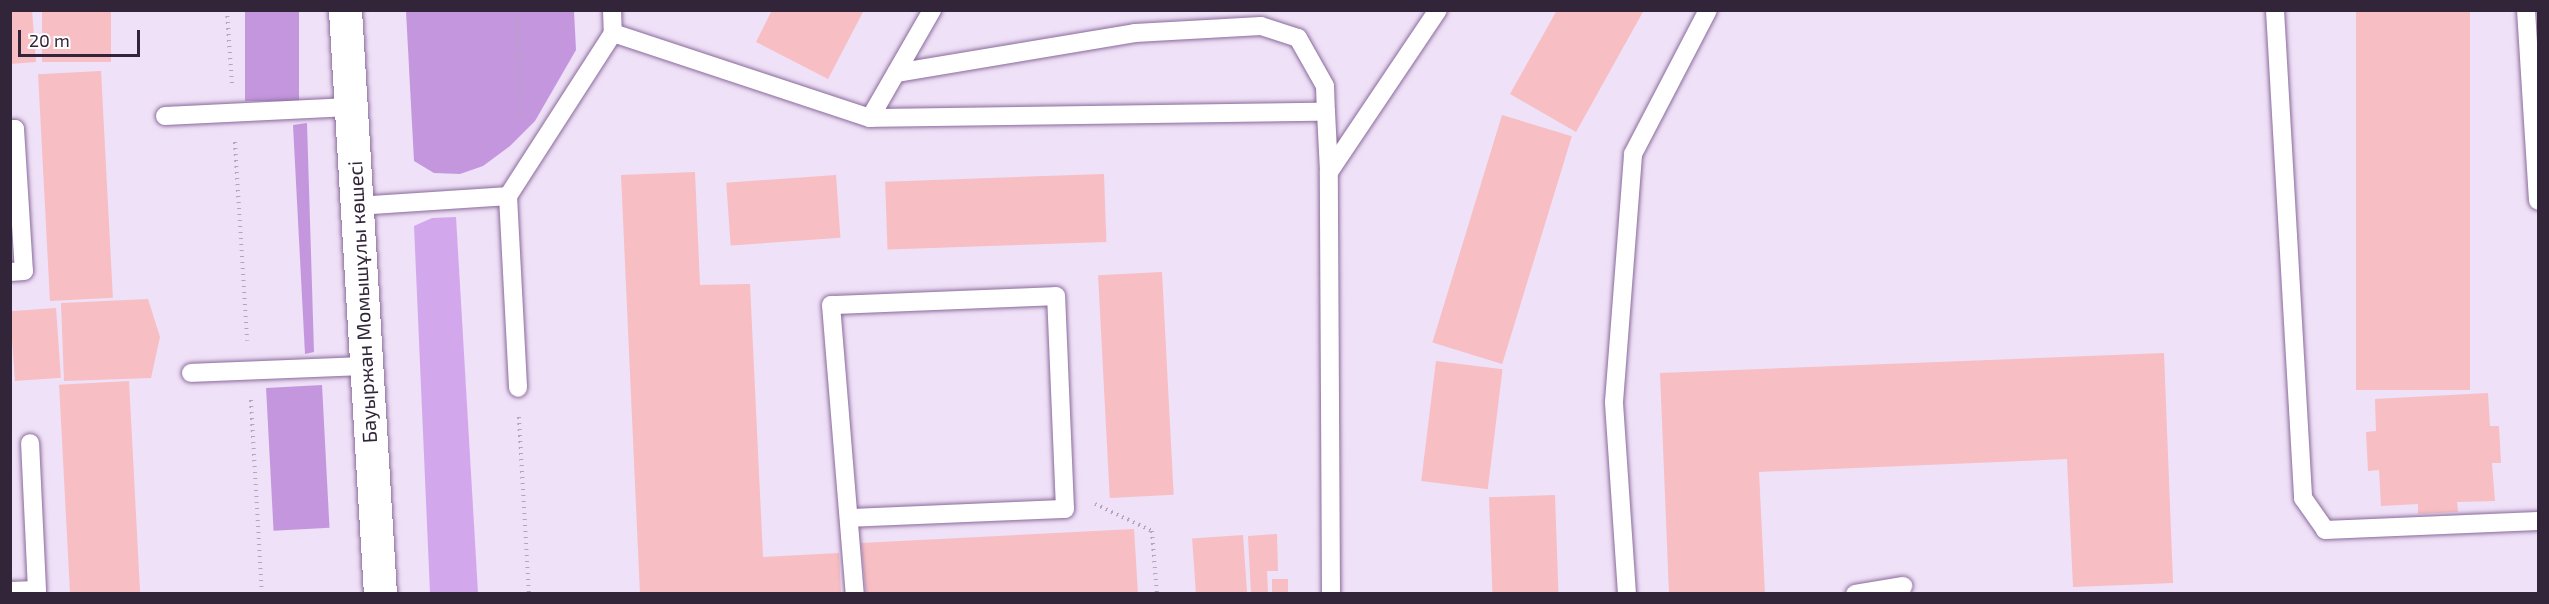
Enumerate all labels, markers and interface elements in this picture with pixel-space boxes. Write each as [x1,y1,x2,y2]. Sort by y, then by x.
scale bar [21,18,142,56]
text: 20 m [29,29,70,51]
street label: Бауыржан Момышұлы көшесі [343,160,381,444]

